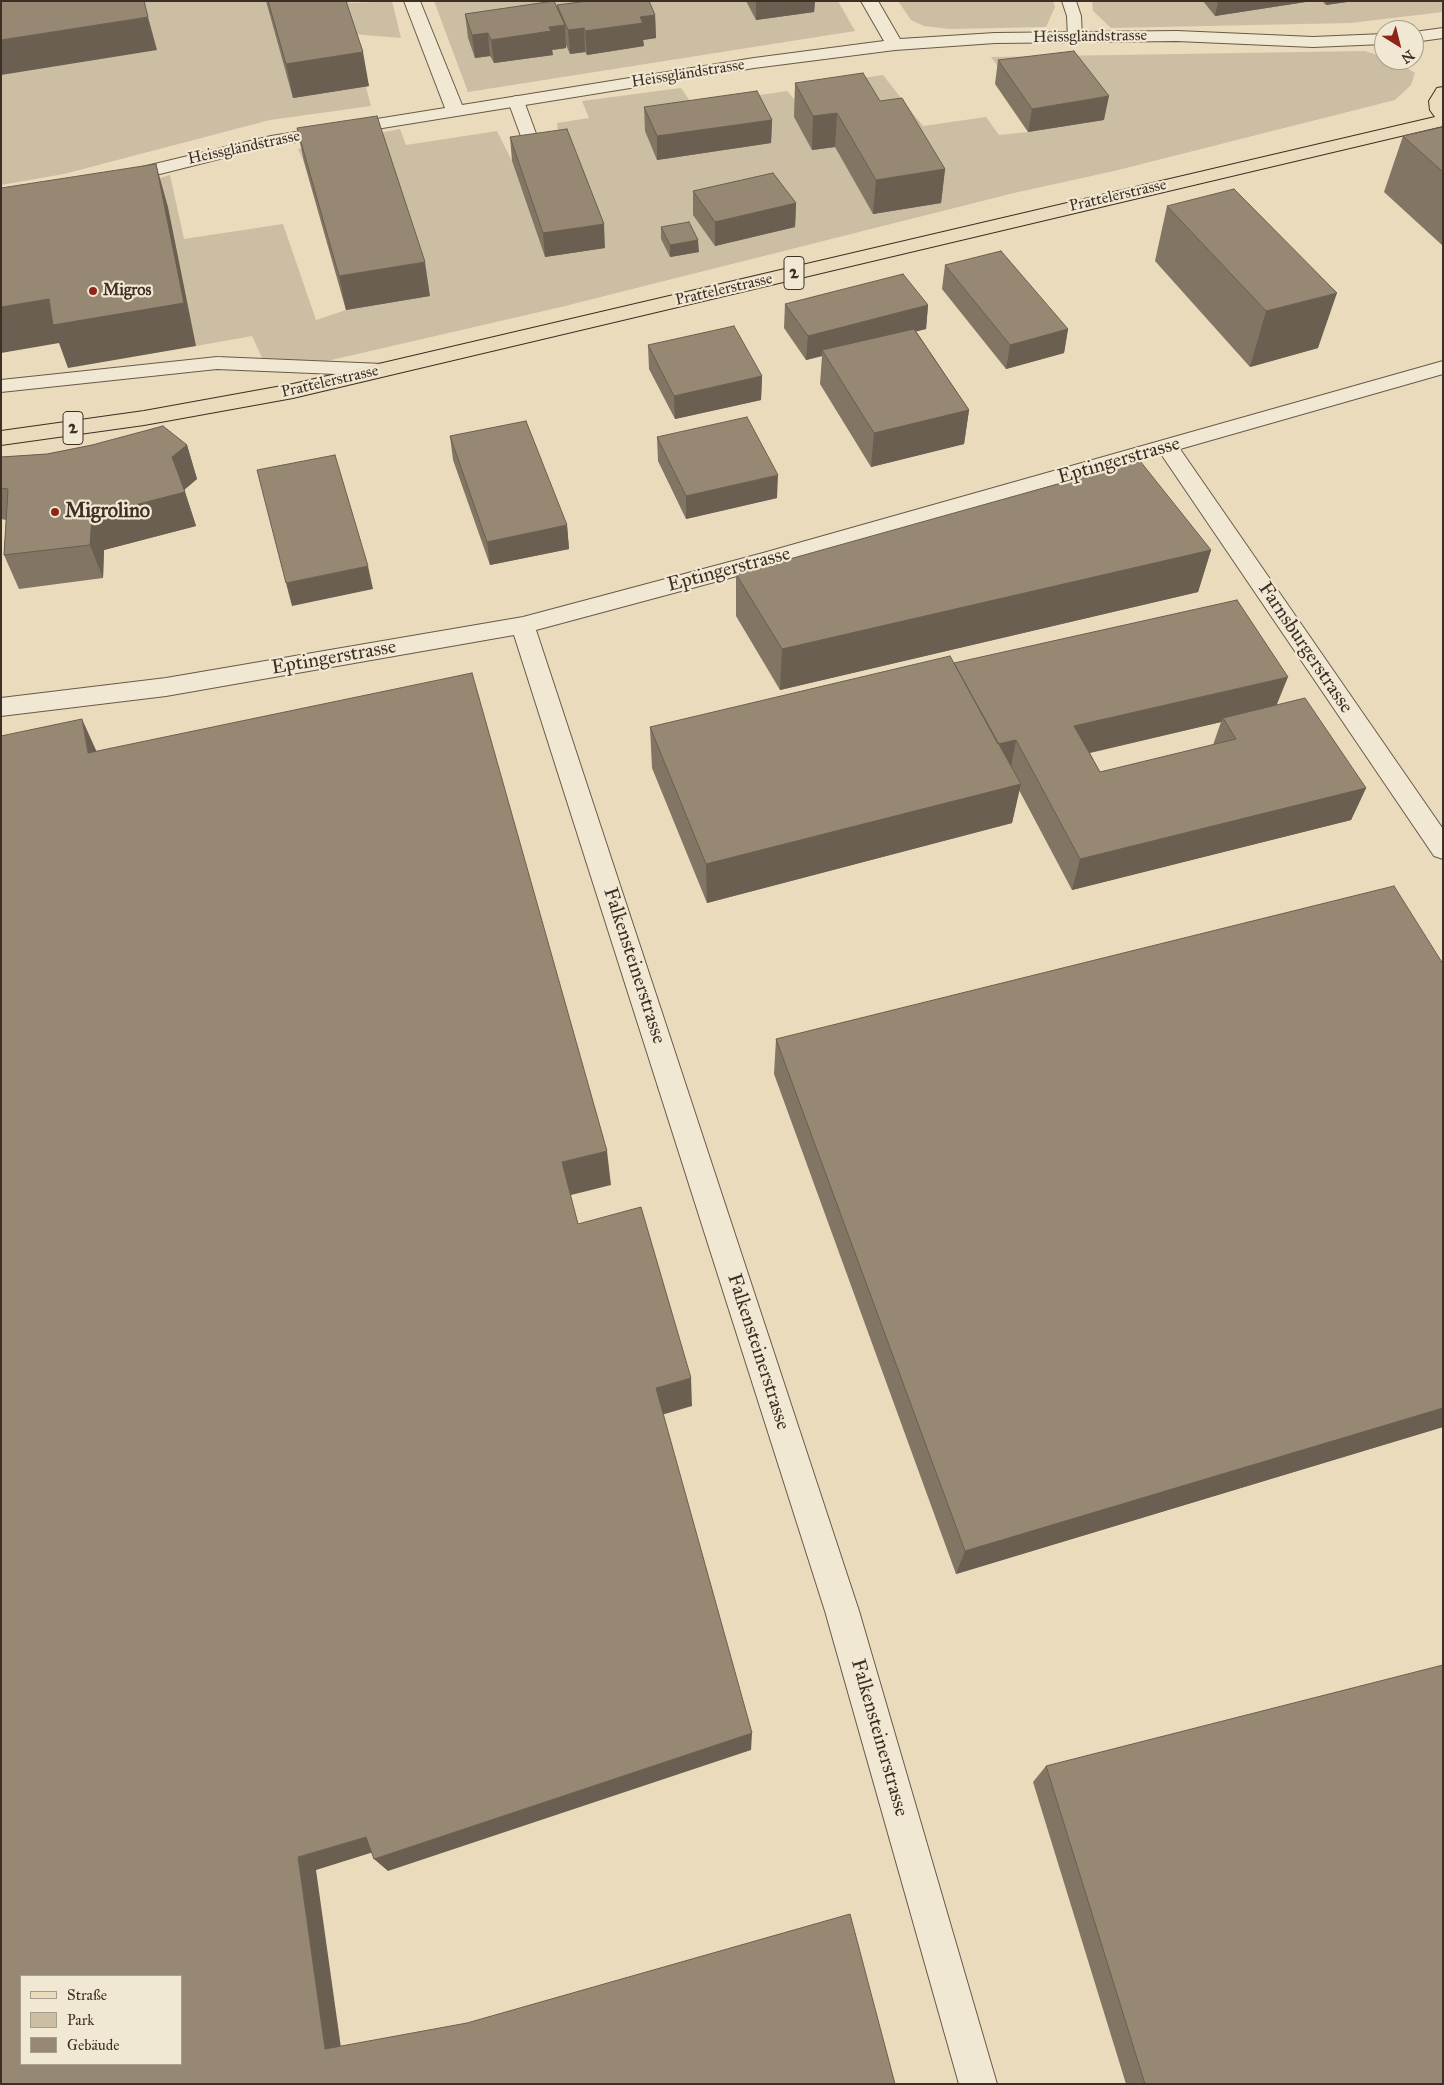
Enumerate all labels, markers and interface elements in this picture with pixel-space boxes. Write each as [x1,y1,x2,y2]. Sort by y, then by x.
north arrow [1374,20,1424,70]
street label: Heissgländstrasse [1033,26,1147,48]
text: N [1398,46,1417,67]
street label: Heissgländstrasse [630,56,746,92]
street label: Heissgländstrasse [186,127,302,169]
street label: Prattelerstrasse [1067,175,1169,217]
road number: 2 [784,256,804,290]
street label: Prattelerstrasse [673,269,775,311]
place label: Migros [103,281,151,301]
marker: Migros [87,285,99,297]
street label: Prattelerstrasse [279,361,381,403]
road number: 2 [63,412,83,444]
street label: Eptingerstrasse [1055,432,1183,490]
place label: Migrolino [65,500,150,524]
marker: Migrolino [49,506,61,518]
street label: Eptingerstrasse [665,542,793,598]
street label: Farnsburgerstrasse [1252,578,1358,718]
street label: Eptingerstrasse [270,635,398,681]
street label: Falkensteinerstrasse [597,885,671,1047]
street label: Falkensteinerstrasse [721,1271,795,1433]
street label: Falkensteinerstrasse [845,1656,913,1820]
legend [20,1975,182,2065]
text: Straße [67,1986,107,2004]
text: Park [67,2011,94,2029]
text: Gebäude [67,2036,120,2054]

